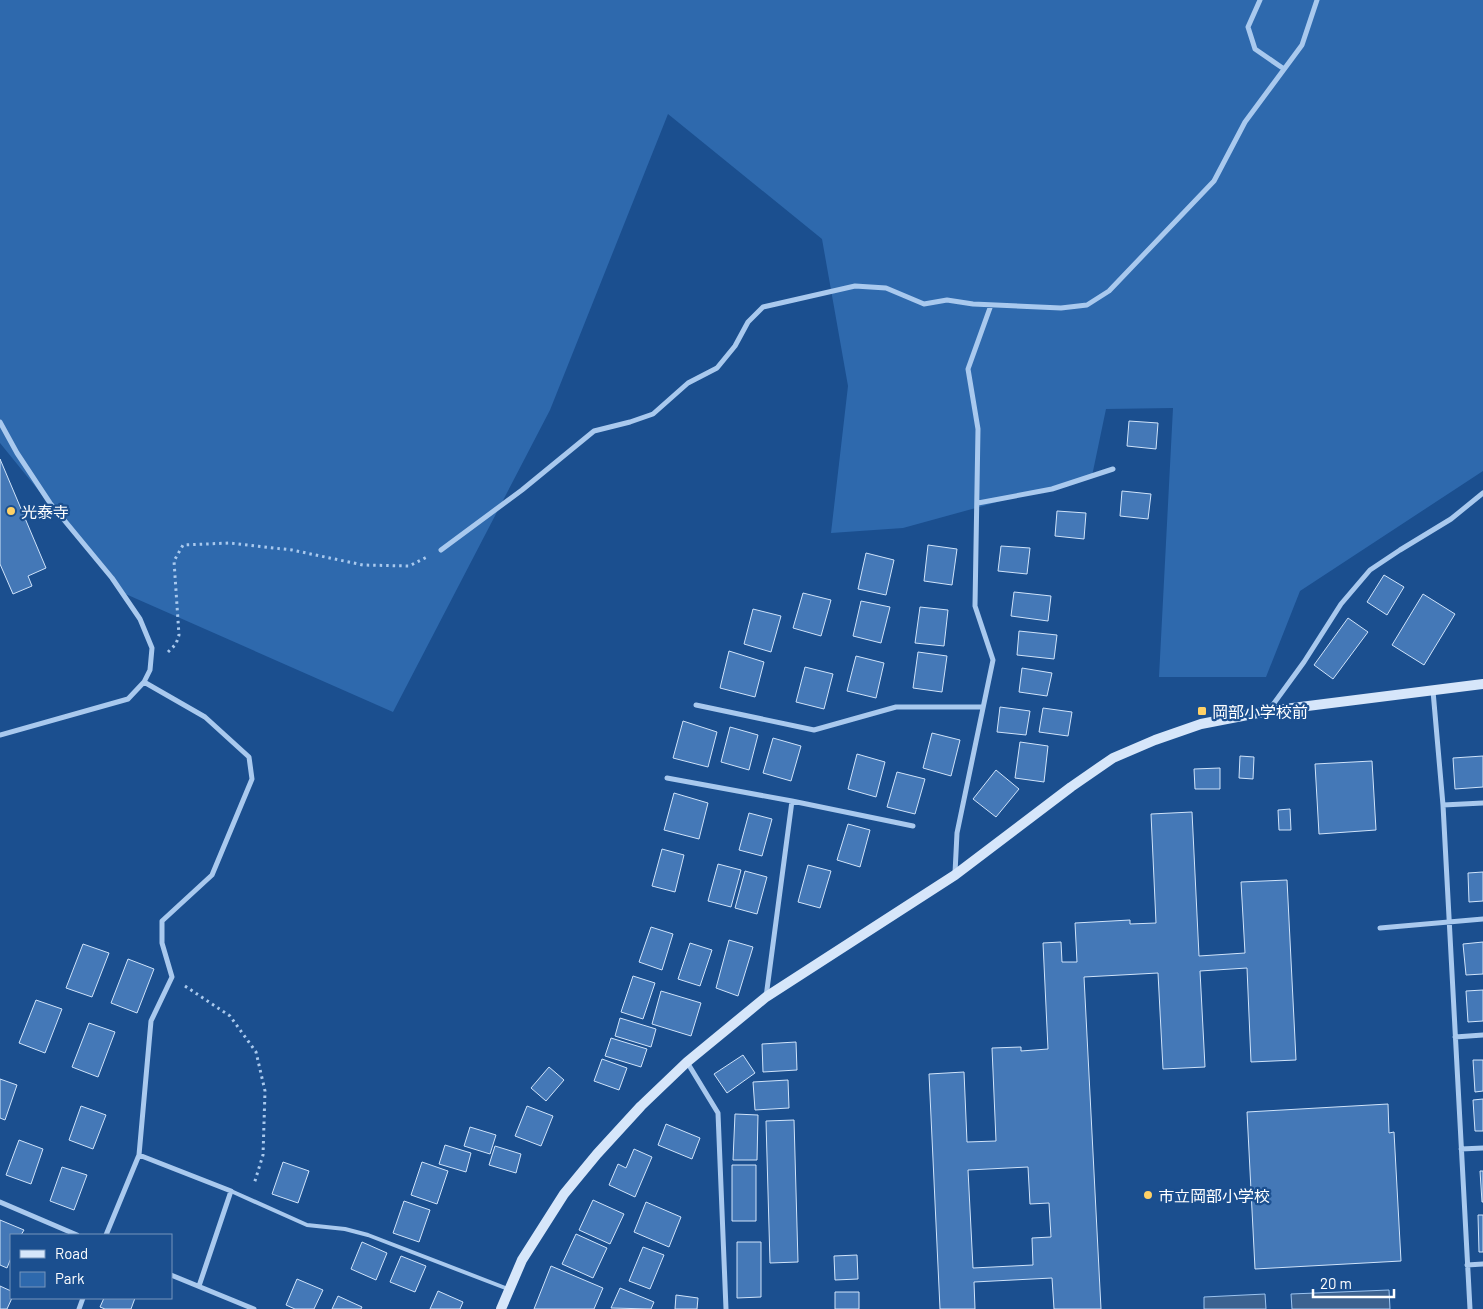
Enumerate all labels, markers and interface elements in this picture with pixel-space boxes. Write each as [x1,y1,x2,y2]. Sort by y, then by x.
place label: 光泰寺 [21,502,69,521]
marker: 光泰寺 [5,505,17,517]
place label: 岡部小学校前 [1212,702,1308,721]
marker: 岡部小学校前 [1196,705,1208,717]
place label: 市立岡部小学校 [1158,1186,1270,1205]
marker: 市立岡部小学校 [1142,1189,1154,1201]
legend [10,1234,172,1299]
text: Road [55,1244,88,1262]
scale bar [1313,1266,1394,1298]
text: Park [55,1269,85,1287]
text: 20 m [1320,1274,1352,1292]

